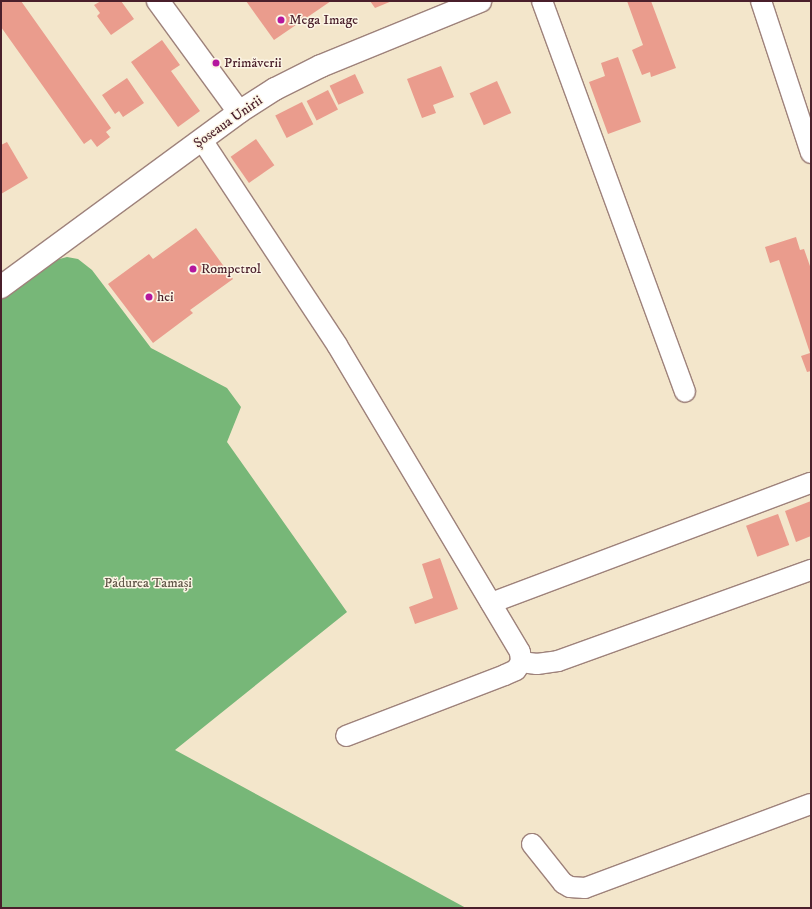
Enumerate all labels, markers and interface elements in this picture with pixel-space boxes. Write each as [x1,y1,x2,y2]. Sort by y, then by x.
place label: Mega Image [289,12,358,28]
marker: Mega Image [276,15,286,25]
place label: Primăverii [224,55,282,71]
marker: Primăverii [211,58,221,68]
street label: Șoseaua Unirii [190,92,266,152]
place label: Rompetrol [201,261,261,277]
marker: Rompetrol [188,264,198,274]
place label: hei [157,289,174,305]
marker: hei [144,292,154,302]
park label: Pădurea Tamași [104,575,192,591]

